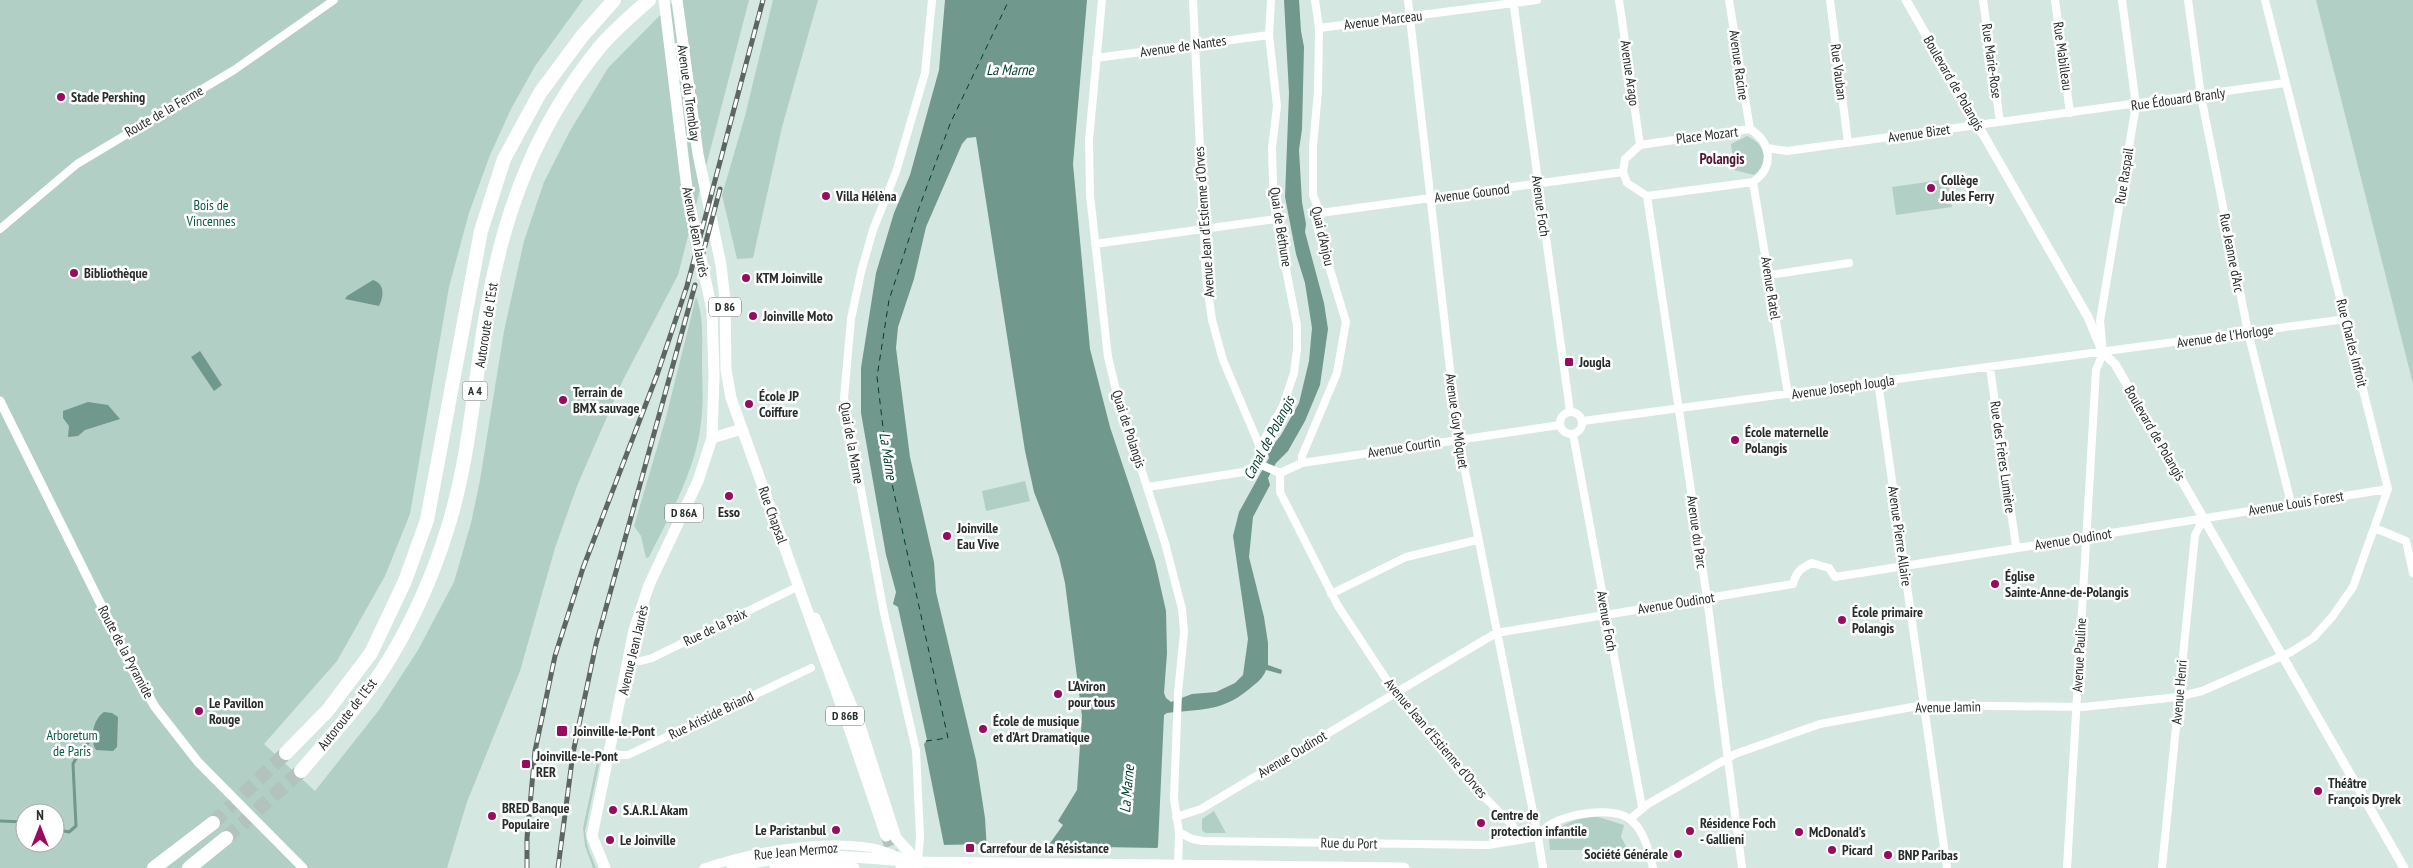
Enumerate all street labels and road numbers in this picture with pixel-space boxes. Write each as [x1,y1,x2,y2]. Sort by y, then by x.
street label: Avenue Marceau [1343,6,1423,34]
street label: Rue Mabilleau [2049,20,2077,92]
street label: Rue Marie-Rose [1978,22,2006,100]
street label: Avenue Racine [1725,29,1753,101]
street label: Avenue de Nantes [1139,31,1227,61]
street label: Boulevard de Polangis [1919,32,1989,134]
street label: Avenue Arago [1616,39,1644,107]
street label: Rue Vauban [1827,43,1851,101]
street label: Avenue du Tremblay [673,44,705,143]
street label: Route de la Ferme [122,81,207,141]
street label: Rue Édouard Branly [2130,83,2227,115]
street label: Avenue Bizet [1887,120,1951,146]
street label: Place Mozart [1675,122,1739,148]
street label: Avenue Jean d'Estienne d'Orves [1190,146,1218,298]
street label: Rue Raspail [2111,146,2137,205]
street label: Avenue Foch [1528,174,1554,238]
street label: Avenue Gounod [1433,179,1511,207]
street label: Avenue Jean Jaurès [678,185,714,279]
street label: Quai de Béthune [1266,186,1296,268]
street label: Quai d'Anjou [1307,205,1339,267]
street label: Rue Jeanne d'Arc [2216,212,2248,294]
street label: Avenue Ratel [1757,255,1785,321]
street label: Autoroute de l’Est [470,281,502,369]
street label: Rue Charles Infroit [2332,297,2372,389]
road number: D 86 [709,298,741,316]
street label: Avenue de l'Horloge [2175,320,2275,352]
street label: Avenue Joseph Jougla [1790,371,1896,403]
street label: Avenue Guy Môquet [1441,372,1473,470]
road number: A 4 [462,382,488,401]
street label: Boulevard de Polangis [2120,382,2190,484]
street label: Quai de Polangis [1108,388,1150,471]
street label: Rue des Frères Lumière [1986,400,2020,514]
street label: Quai de la Marne [836,401,868,485]
street label: Avenue Courtin [1366,432,1442,462]
street label: Rue Chapsal [754,484,792,547]
street label: Avenue Pierre Allaire [1884,485,1916,587]
street label: Avenue Louis Forest [2247,487,2345,519]
street label: Avenue du Parc [1683,494,1711,570]
road number: D 86A [665,503,703,522]
street label: Avenue Oudinot [2033,524,2113,554]
street label: Avenue Oudinot [1636,588,1716,618]
street label: Avenue Foch [1593,589,1621,653]
street label: Route de la Pyramide [94,603,158,702]
street label: Avenue Jean Jaurès [614,603,652,697]
street label: Rue de la Paix [680,604,750,650]
street label: Avenue Pauline [2068,617,2090,693]
street label: Avenue Henri [2167,659,2191,725]
street label: Avenue Jean d'Estienne d'Orves [1381,674,1492,802]
street label: Autoroute de l’Est [313,675,381,753]
street label: Rue Aristide Briand [666,687,756,743]
street label: Avenue Jamin [1915,697,1981,717]
road number: D 86B [826,706,864,726]
street label: Avenue Oudinot [1254,726,1330,782]
street label: Rue du Port [1321,834,1378,852]
street label: Rue Jean Mermoz [753,838,839,864]

